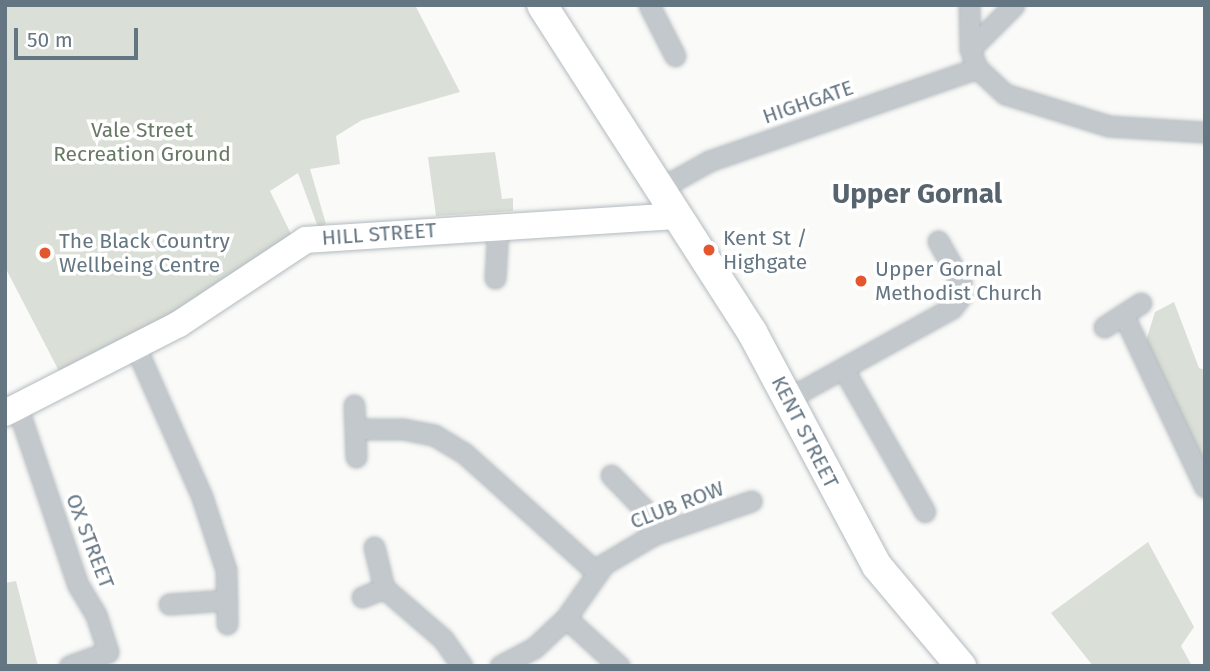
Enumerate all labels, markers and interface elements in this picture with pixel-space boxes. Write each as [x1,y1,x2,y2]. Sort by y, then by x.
scale bar [18,14,142,58]
text: 50 m [27,27,73,53]
street label: HIGHGATE [759,75,857,129]
park label: Vale Street Recreation Ground [53,117,231,167]
district label: Upper Gornal [832,177,1002,211]
street label: HILL STREET [321,217,437,251]
place label: Kent St / Highgate [723,225,807,275]
place label: The Black Country Wellbeing Centre [59,228,230,278]
marker: Kent St / Highgate [701,242,717,258]
marker: The Black Country Wellbeing Centre [37,245,53,261]
place label: Upper Gornal Methodist Church [875,256,1042,306]
marker: Upper Gornal Methodist Church [853,273,869,289]
street label: KENT STREET [766,372,844,492]
street label: CLUB ROW [627,476,727,534]
street label: OX STREET [60,490,120,592]

